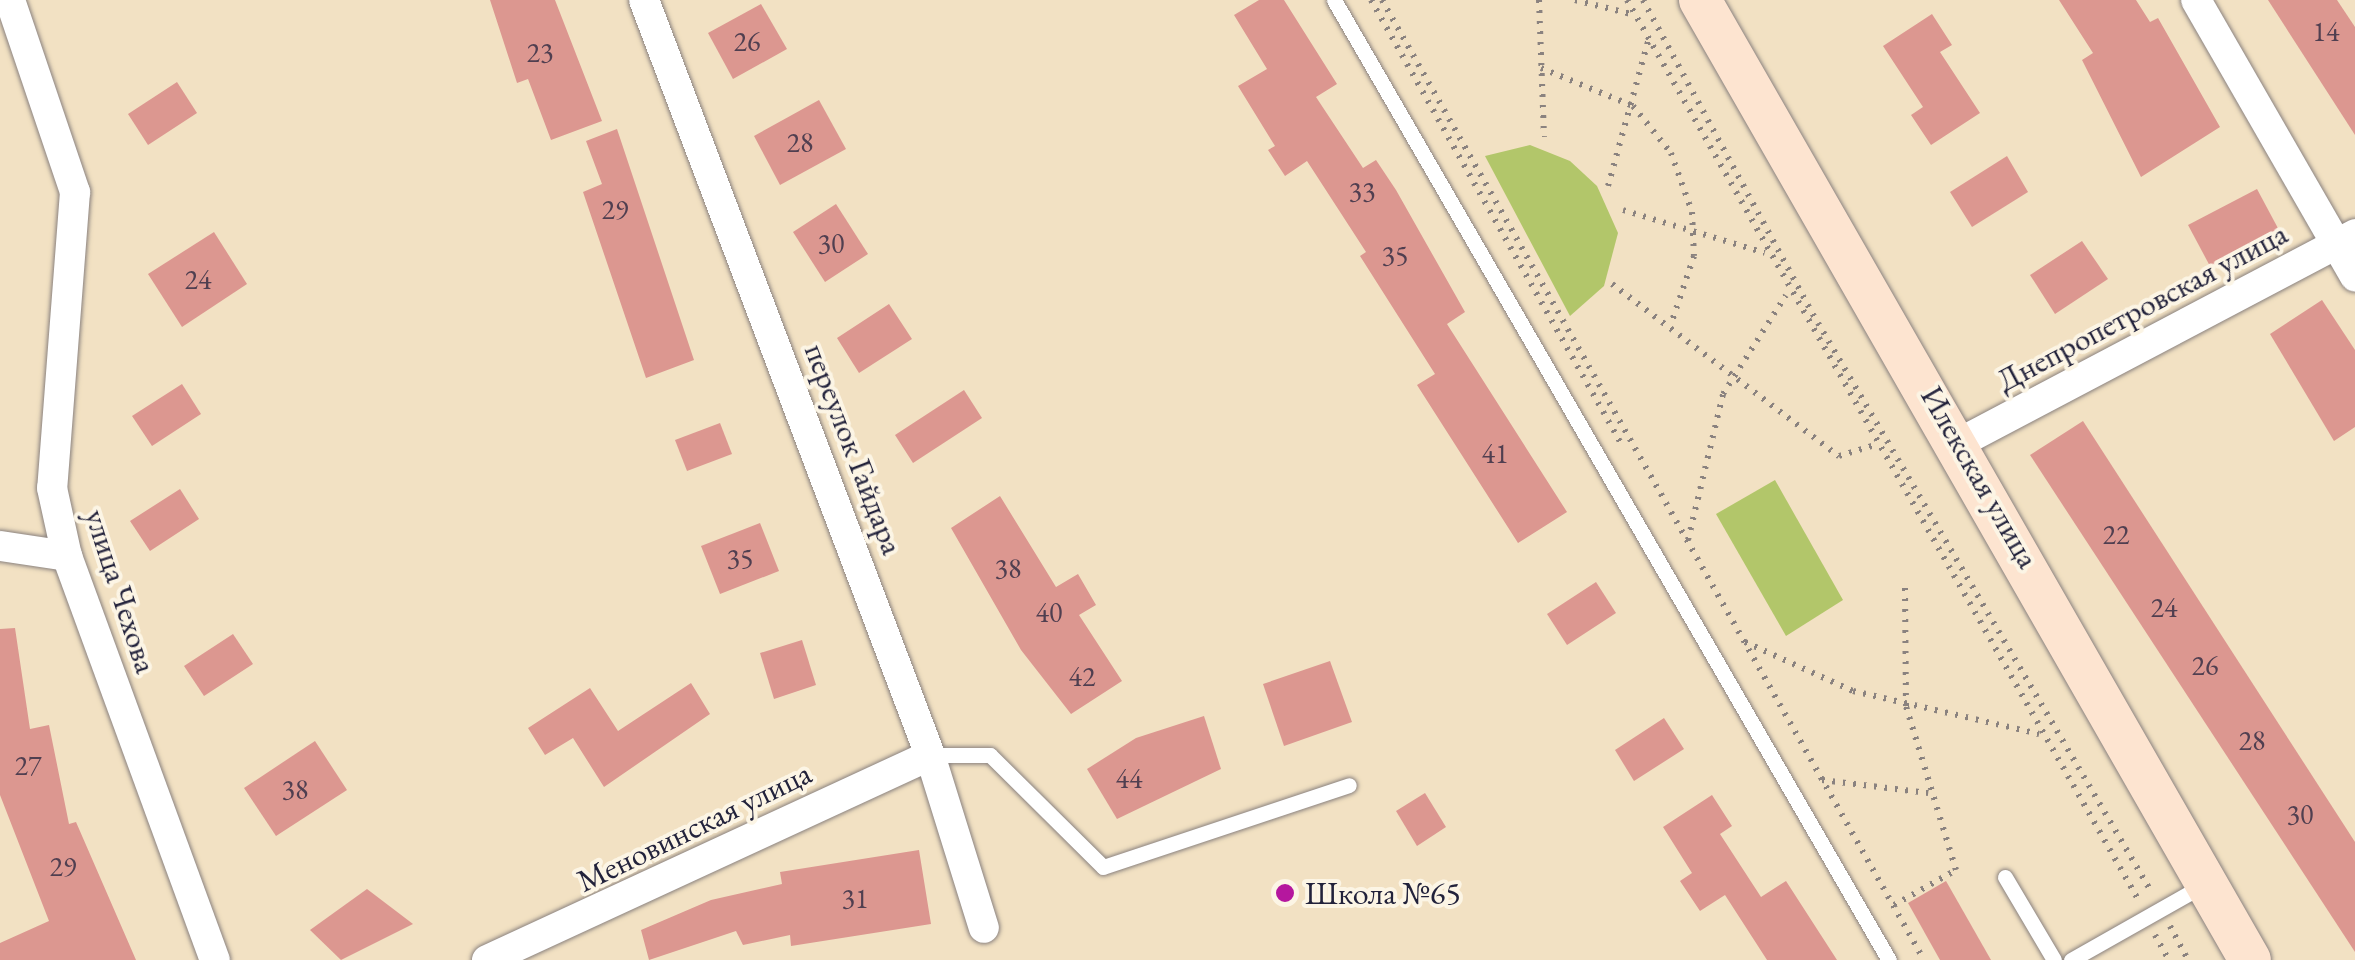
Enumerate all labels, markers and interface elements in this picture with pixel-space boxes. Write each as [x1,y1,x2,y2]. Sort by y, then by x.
house number: 14 [2313,14,2339,48]
house number: 26 [734,24,760,58]
house number: 23 [527,35,553,69]
house number: 28 [787,125,813,159]
house number: 33 [1349,174,1375,208]
house number: 29 [602,192,628,226]
street label: Днепропетровская улица [1990,214,2294,400]
house number: 30 [818,226,844,260]
house number: 35 [1382,238,1408,272]
house number: 24 [185,262,211,296]
street label: переулок Гайдара [796,338,912,560]
street label: Илекская улица [1912,379,2048,575]
house number: 41 [1482,436,1508,470]
street label: улица Чехова [76,504,166,678]
house number: 22 [2103,517,2129,551]
house number: 35 [727,541,753,575]
house number: 38 [995,551,1021,585]
house number: 24 [2151,590,2177,624]
house number: 40 [1036,595,1062,629]
house number: 26 [2192,648,2218,682]
house number: 42 [1069,659,1095,693]
house number: 28 [2239,723,2265,757]
house number: 27 [15,748,41,782]
street label: Меновинская улица [571,754,817,900]
house number: 44 [1116,761,1142,795]
house number: 38 [282,772,308,806]
house number: 30 [2287,797,2313,831]
house number: 29 [50,849,76,883]
place label: Школа №65 [1305,874,1461,912]
house number: 31 [842,881,868,915]
marker: Школа №65 [1274,882,1296,904]

